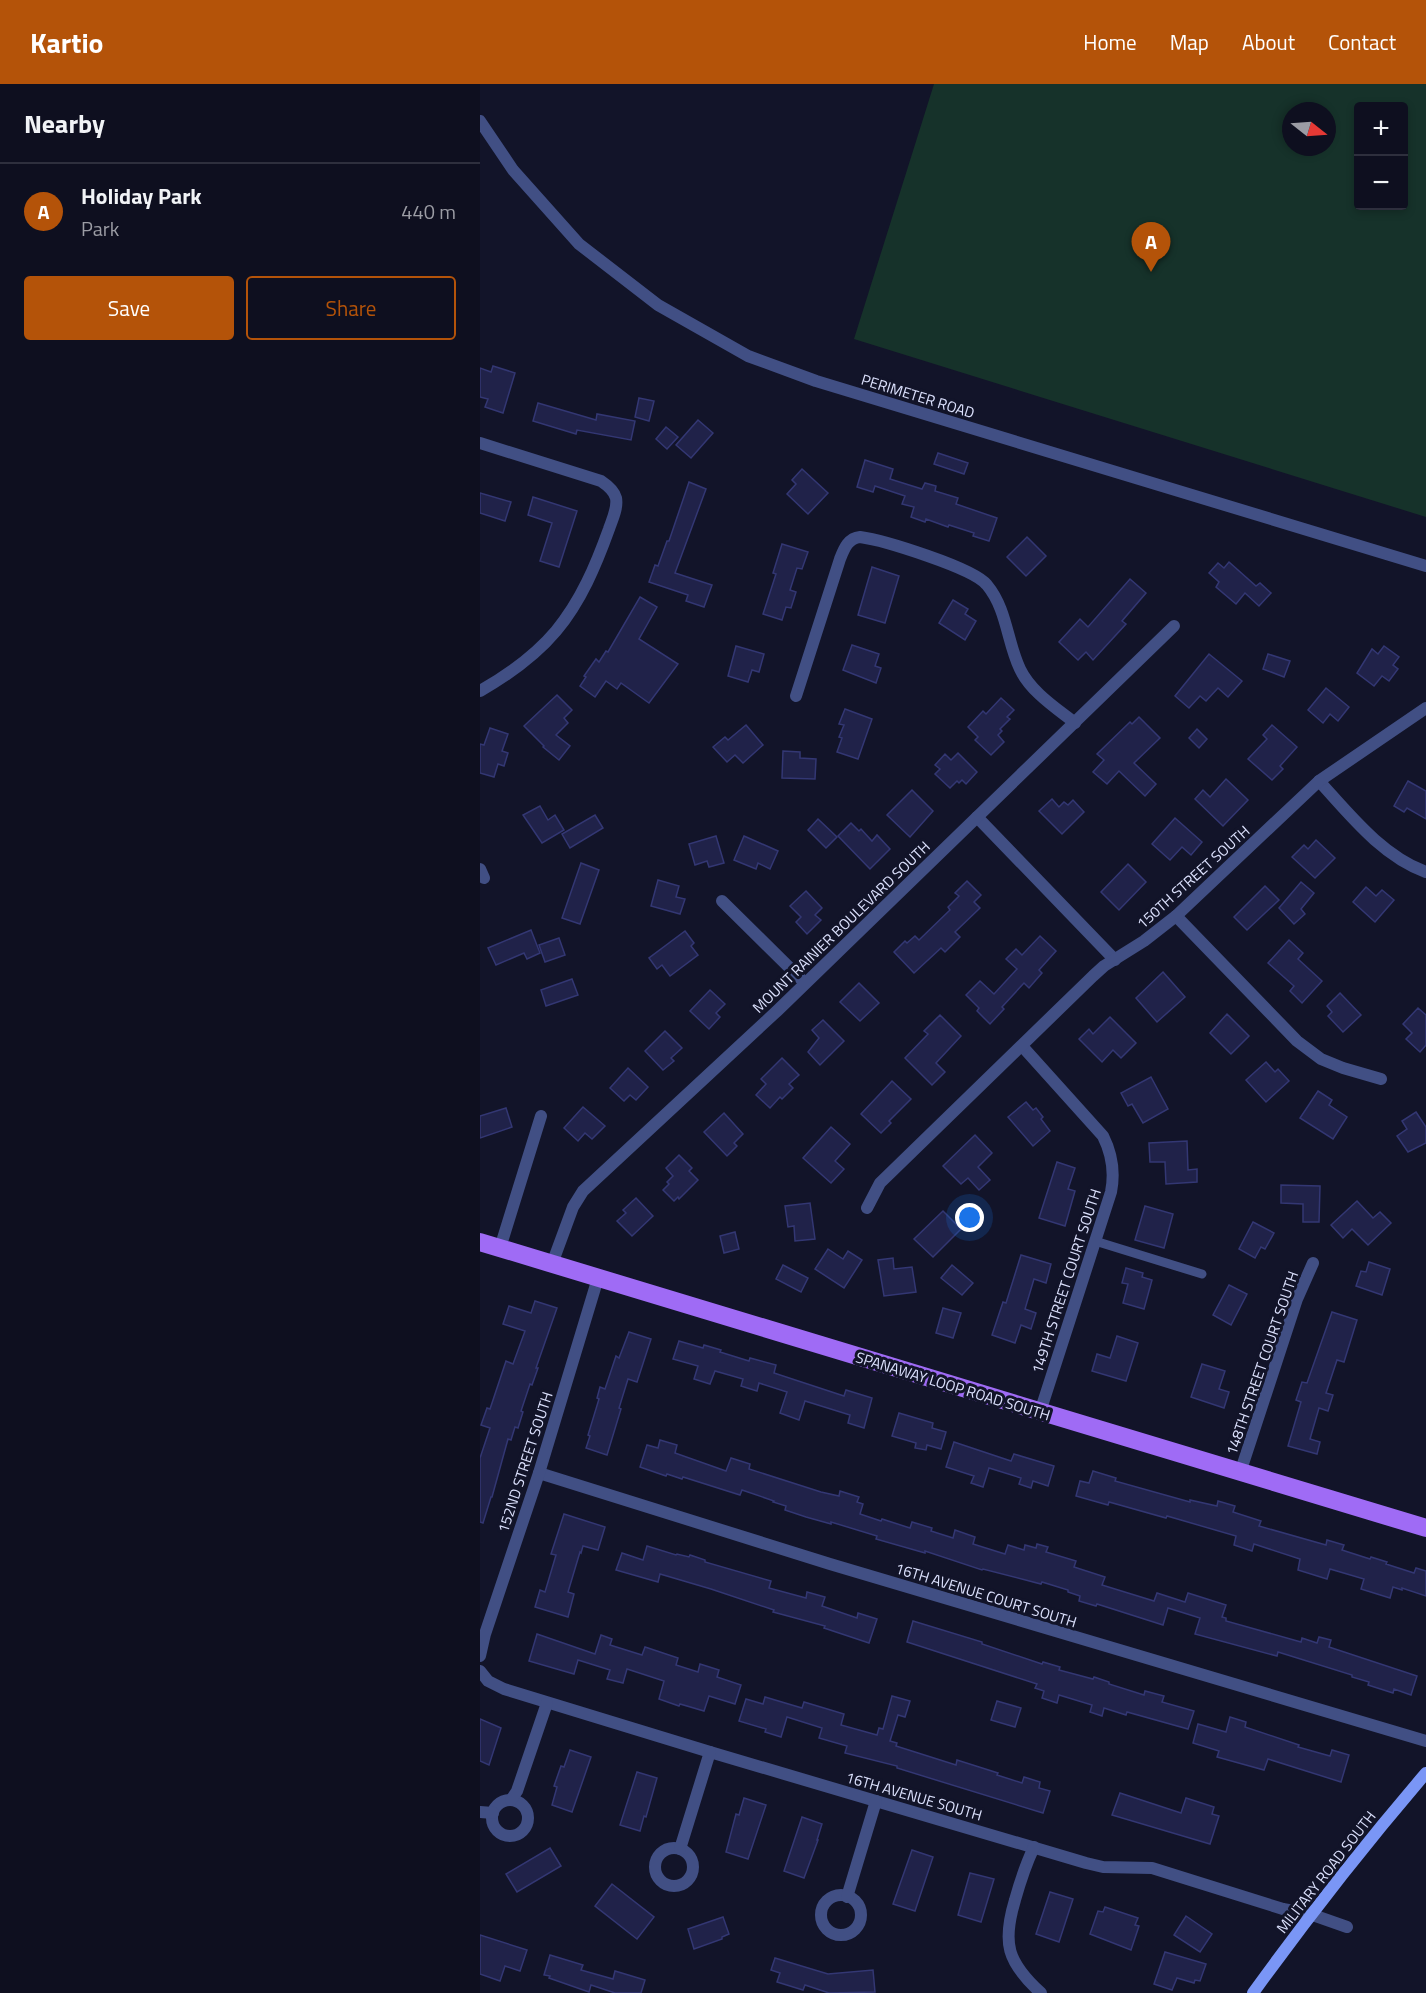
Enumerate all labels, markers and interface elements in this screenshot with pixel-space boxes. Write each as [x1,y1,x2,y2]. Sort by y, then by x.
text: Kartio [30,21,104,64]
text: Home [1083,26,1137,58]
text: Map [1170,26,1209,58]
text: About [1242,26,1295,58]
text: Contact [1328,26,1396,58]
north arrow [1282,102,1336,156]
map controls [1354,102,1408,210]
button: + [1354,102,1408,156]
text: Nearby [24,104,105,143]
button: − [1354,156,1408,210]
text: Holiday Park [81,179,202,213]
text: A [37,196,50,227]
text: 440 m [401,196,456,227]
text: Park [81,213,119,244]
pin: A [1132,222,1170,272]
button: Save [24,276,234,340]
button: Share [246,276,456,340]
street label: PERIMETER ROAD [859,368,977,424]
street label: 150TH STREET SOUTH [1131,820,1255,934]
street label: MOUNT RAINIER BOULEVARD SOUTH [747,836,935,1018]
street label: 149TH STREET COURT SOUTH [1025,1186,1107,1376]
your location [955,1203,984,1232]
street label: 148TH STREET COURT SOUTH [1220,1268,1304,1458]
street label: SPANAWAY LOOP ROAD SOUTH [853,1345,1053,1427]
street label: 152ND STREET SOUTH [491,1389,559,1535]
street label: 16TH AVENUE COURT SOUTH [892,1556,1080,1634]
street label: 16TH AVENUE SOUTH [843,1766,985,1826]
street label: MILITARY ROAD SOUTH [1271,1806,1381,1938]

